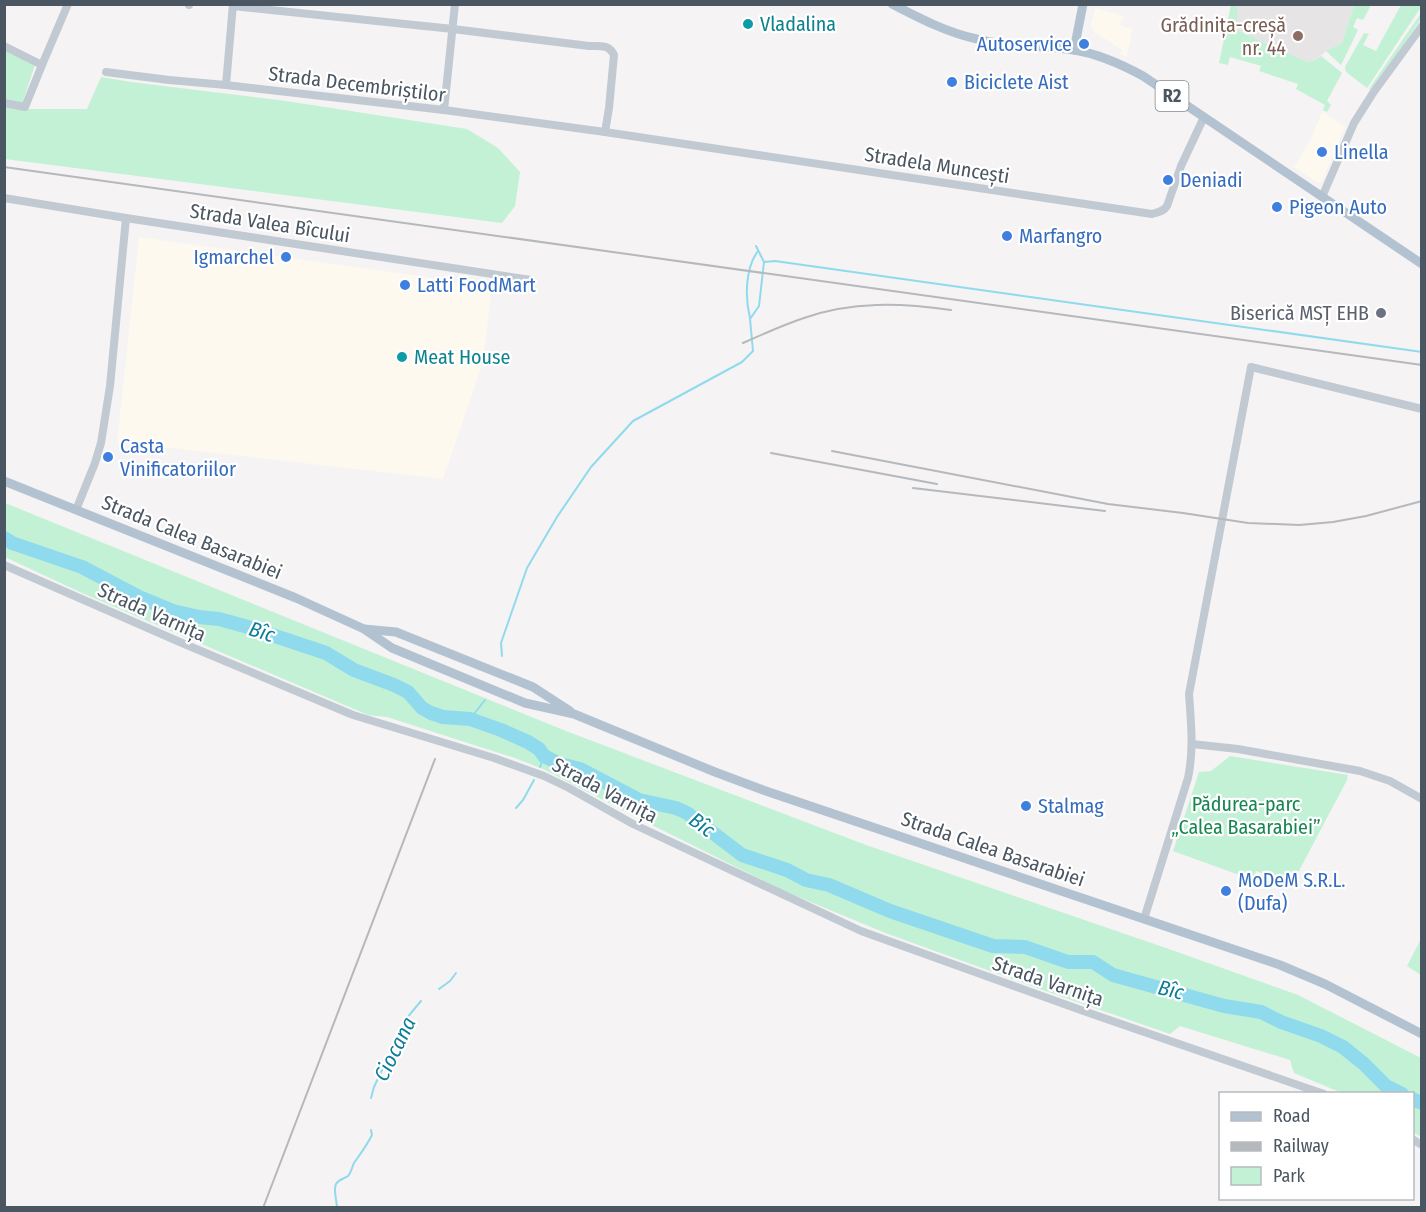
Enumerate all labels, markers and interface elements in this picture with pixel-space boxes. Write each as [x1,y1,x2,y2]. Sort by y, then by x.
place label: Vladalina [760,12,836,36]
place label: Grădinița-creșă nr. 44 [1161,13,1286,60]
marker: Vladalina [741,17,755,31]
marker: Grădinița-creșă nr. 44 [1291,29,1305,43]
place label: Autoservice [977,32,1072,56]
marker: Autoservice [1077,37,1091,51]
street label: Strada Decembriștilor [267,61,447,108]
place label: Biciclete Aist [964,70,1069,94]
marker: Biciclete Aist [945,75,959,89]
road number: R2 [1156,81,1188,111]
place label: Linella [1334,140,1389,164]
street label: Stradela Muncești [863,142,1011,189]
marker: Linella [1315,145,1329,159]
place label: Deniadi [1180,168,1243,192]
marker: Deniadi [1161,173,1175,187]
place label: Pigeon Auto [1289,195,1387,219]
street label: Strada Valea Bîcului [188,198,352,248]
marker: Pigeon Auto [1270,200,1284,214]
place label: Marfangro [1019,224,1102,248]
marker: Marfangro [1000,229,1014,243]
place label: Igmarchel [194,245,274,269]
marker: Igmarchel [279,250,293,264]
place label: Latti FoodMart [417,273,536,297]
marker: Latti FoodMart [398,278,412,292]
place label: Biserică MSȚ EHB [1230,301,1369,326]
marker: Biserică MSȚ EHB [1374,306,1388,320]
place label: Meat House [414,345,510,369]
marker: Meat House [395,350,409,364]
place label: Casta Vinificatoriilor [120,434,236,481]
marker: Casta Vinificatoriilor [101,450,115,464]
street label: Strada Calea Basarabiei [98,490,286,584]
street label: Strada Varnița [94,577,210,647]
water label: Bîc [246,616,279,649]
street label: Strada Varnița [548,752,662,829]
park label: Pădurea-parc „Calea Basarabiei” [1171,792,1321,839]
place label: Stalmag [1038,794,1104,818]
marker: Stalmag [1019,799,1033,813]
street label: Strada Calea Basarabiei [898,806,1088,892]
water label: Bîc [684,807,721,844]
place label: MoDeM S.R.L. (Dufa) [1238,868,1346,915]
marker: MoDeM S.R.L. (Dufa) [1219,884,1233,898]
street label: Strada Varnița [989,951,1107,1012]
water label: Bîc [1155,974,1188,1006]
water label: Ciocana [368,1013,422,1085]
legend [1219,1092,1414,1200]
text: Road [1273,1105,1310,1127]
text: Railway [1273,1135,1329,1157]
text: Park [1273,1165,1306,1187]

